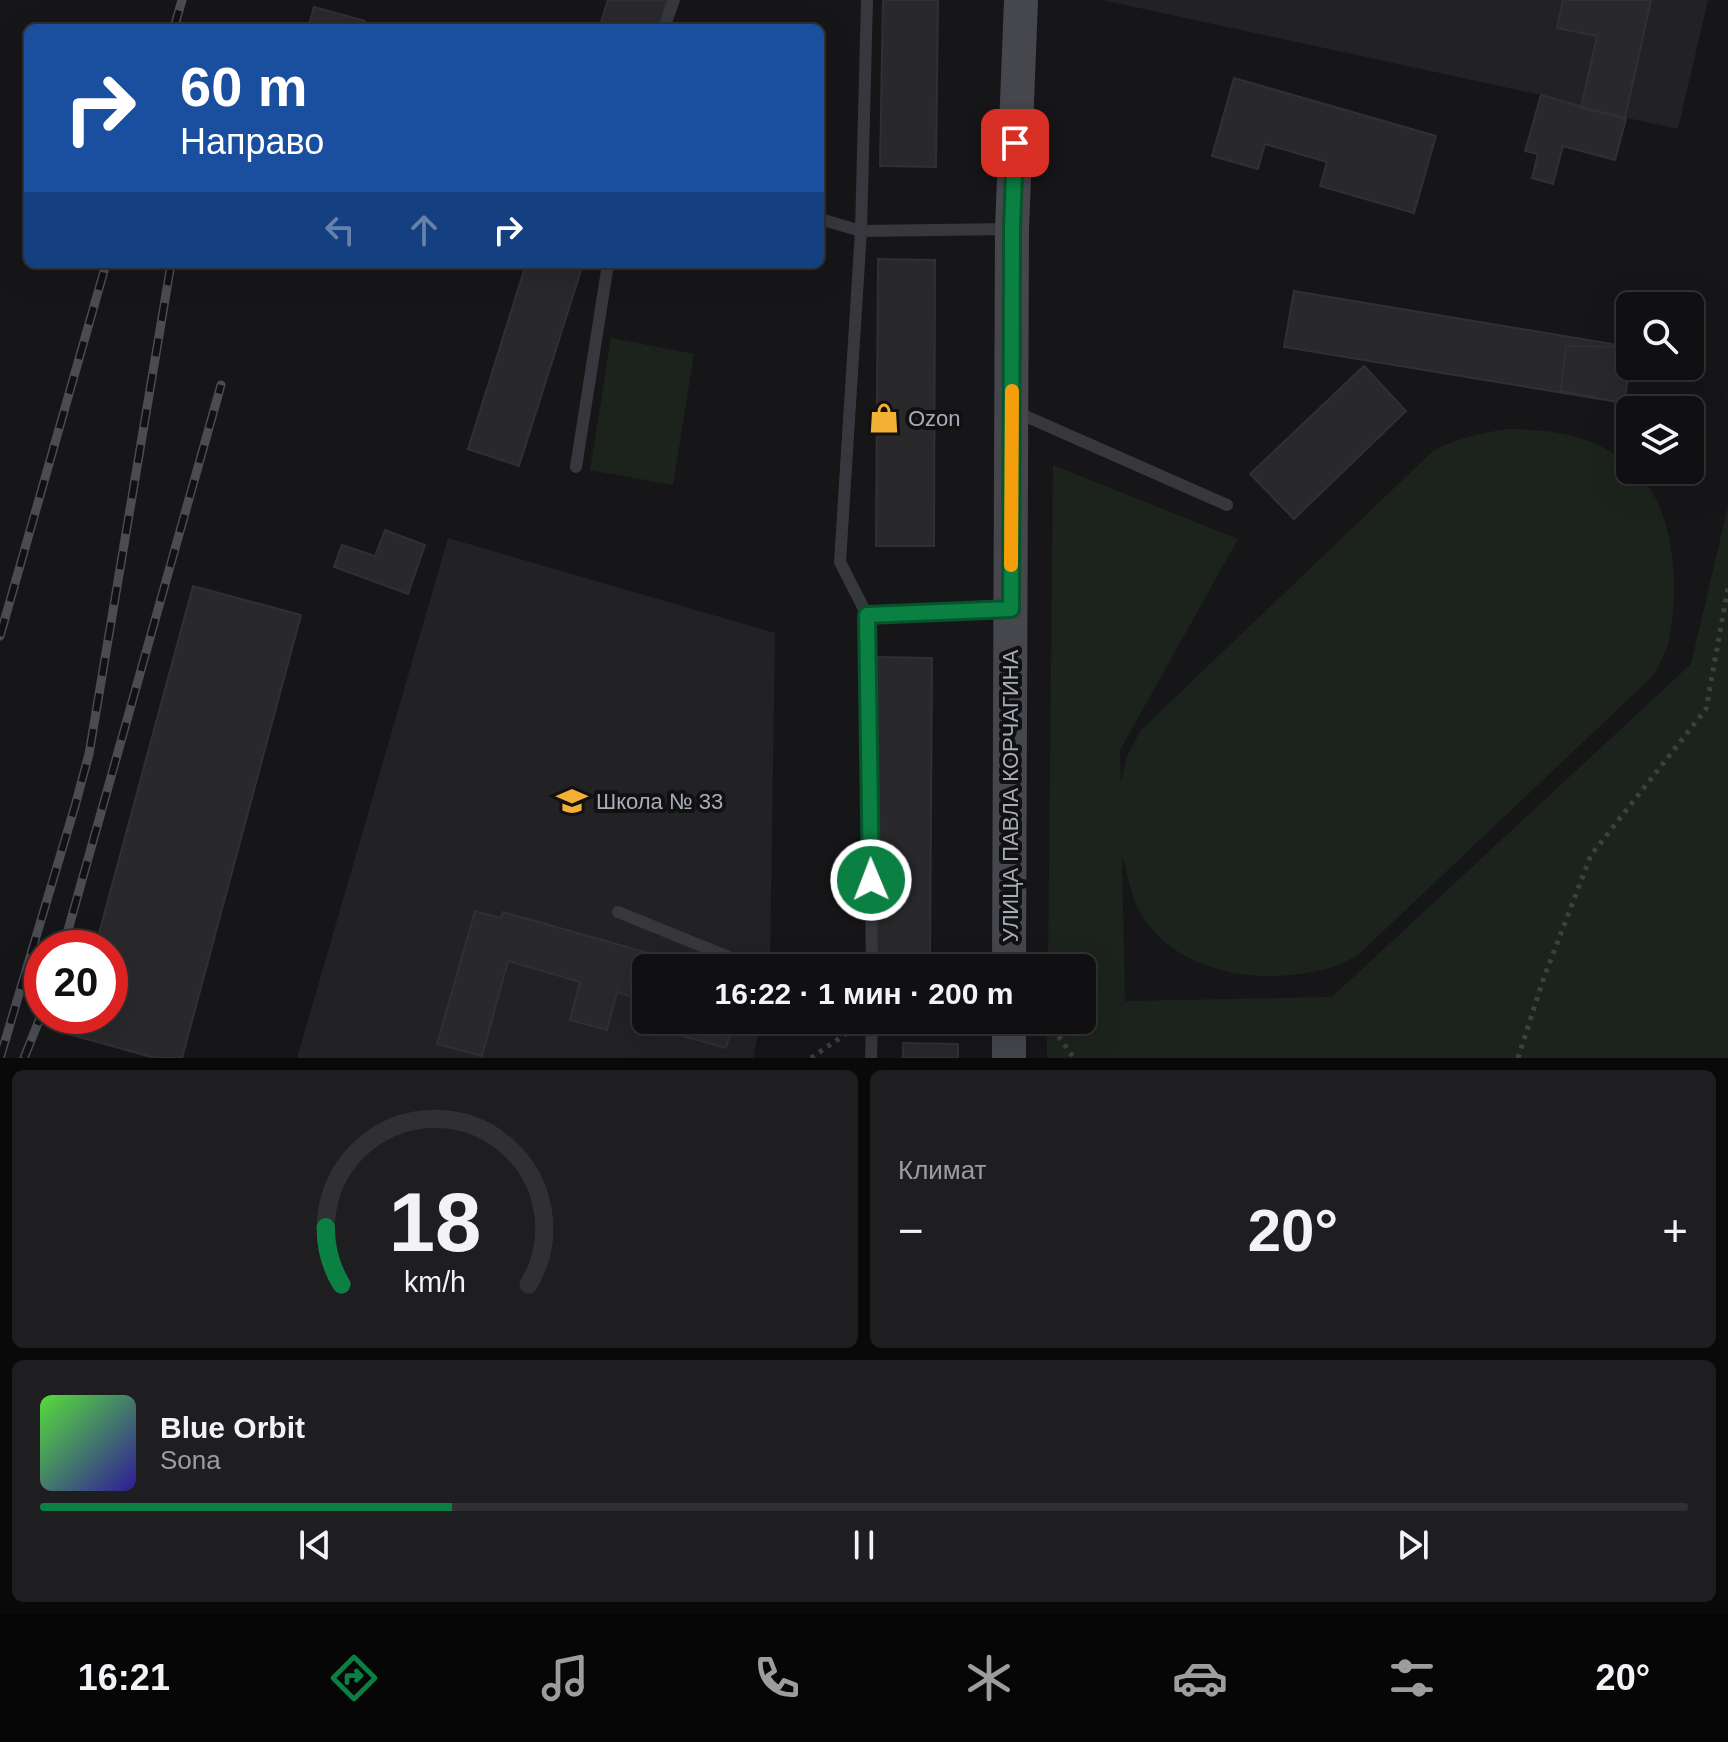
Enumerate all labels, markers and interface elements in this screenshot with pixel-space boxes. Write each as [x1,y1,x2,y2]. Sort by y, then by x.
text: 60 m [180,55,308,118]
icon: right [48,56,152,160]
pin [981,109,1049,177]
text: Направо [180,121,324,162]
icon: arrive [993,121,1037,165]
icon: left [318,208,362,252]
icon: ahead [402,208,446,252]
icon: right [486,208,530,252]
map controls [1616,292,1704,484]
button: search [1616,292,1704,380]
button: layers [1616,396,1704,484]
shop icon: Ozon [867,401,901,435]
place label: Ozon [908,406,961,431]
street label: УЛИЦА ПАВЛА КОРЧАГИНА [998,649,1023,942]
school or university icon: Школа № 33 [555,784,589,818]
place label: Школа № 33 [596,789,723,814]
position arrow [829,838,913,922]
speed limit sign: 20 [24,930,128,1034]
text: 16:22 · 1 мин · 200 m [715,977,1013,1010]
text: Климат [898,1155,987,1185]
text: 18 [389,1176,481,1269]
text: 20° [1248,1197,1338,1264]
text: − [898,1206,924,1255]
text: + [1662,1206,1688,1255]
text: km/h [404,1266,466,1298]
text: Blue Orbit [160,1411,305,1444]
text: Sona [160,1445,221,1475]
icon: previous [293,1523,337,1567]
icon: pause [842,1523,886,1567]
icon: next [1391,1523,1435,1567]
icon: directions [326,1650,382,1706]
icon: music [537,1650,593,1706]
icon: phone [749,1650,805,1706]
icon: climate [961,1650,1017,1706]
icon: car [1172,1650,1228,1706]
icon: filters [1384,1650,1440,1706]
text: 16:21 [78,1657,170,1698]
text: 20° [1596,1657,1650,1698]

